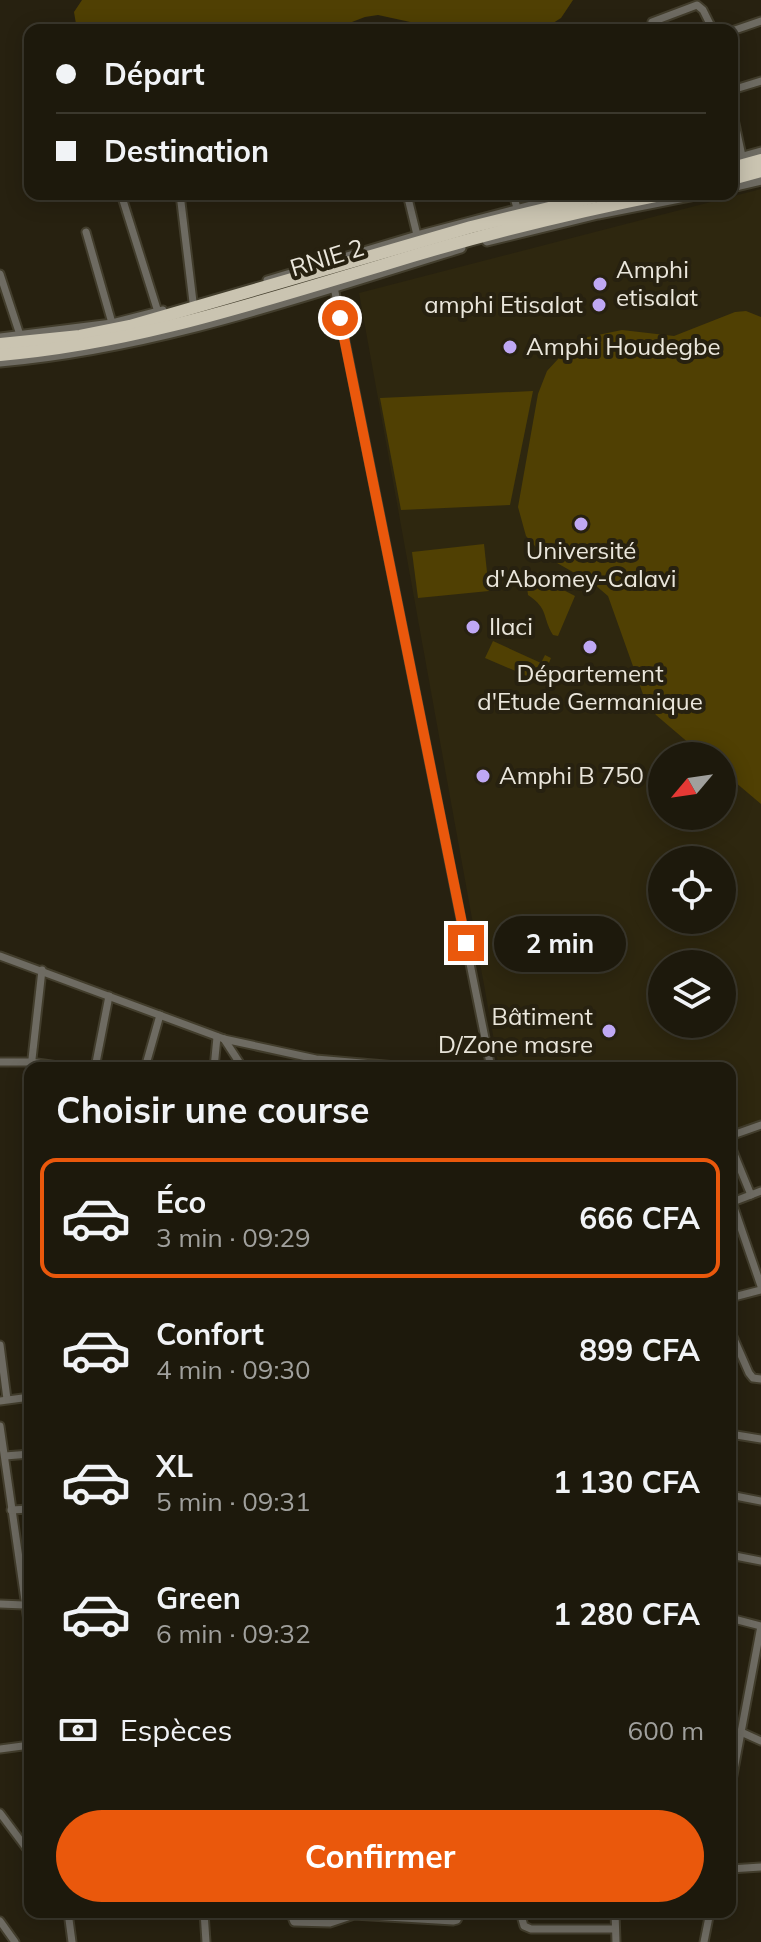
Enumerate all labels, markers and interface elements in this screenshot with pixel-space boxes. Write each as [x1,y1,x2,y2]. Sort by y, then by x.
text: Départ [104,55,205,93]
text: Destination [104,132,269,170]
street label: RNIE 2 [286,232,367,282]
place label: Amphi etisalat [616,254,698,312]
marker: Amphi etisalat [591,275,609,293]
place label: amphi Etisalat [424,289,583,319]
marker: amphi Etisalat [590,296,608,314]
route start [322,300,358,336]
place label: Amphi Houdegbe [526,331,720,361]
marker: Amphi Houdegbe [501,338,519,356]
marker: Université d'Abomey-Calavi [572,515,590,533]
place label: Université d'Abomey-Calavi [486,535,676,593]
place label: Ilaci [489,611,533,641]
marker: Ilaci [464,618,482,636]
marker: Département d'Etude Germanique [581,638,599,656]
place label: Département d'Etude Germanique [477,658,703,716]
north arrow [648,742,736,830]
map controls [648,742,736,1038]
place label: Amphi B 750 [499,760,644,790]
marker: Amphi B 750 [474,767,492,785]
button: locate [648,846,736,934]
callout: 2 min [494,915,626,971]
route end [448,925,484,961]
text: 2 min [526,927,594,960]
button: layers [648,950,736,1038]
place label: Bâtiment D/Zone masre [438,1001,593,1059]
marker: Bâtiment D/Zone masre [600,1022,618,1040]
text: Choisir une course [56,1087,370,1132]
icon: car [60,1182,132,1254]
text: Éco [156,1183,206,1221]
text: 666 CFA [579,1199,700,1237]
text: 3 min · 09:29 [156,1221,311,1254]
icon: car [60,1314,132,1386]
text: Confort [156,1315,264,1353]
text: 899 CFA [579,1331,700,1369]
text: 4 min · 09:30 [156,1353,311,1386]
icon: car [60,1446,132,1518]
text: XL [156,1447,193,1485]
text: 1 130 CFA [553,1463,700,1501]
text: 5 min · 09:31 [156,1485,311,1518]
icon: car [60,1578,132,1650]
text: Green [156,1579,241,1617]
text: 1 280 CFA [553,1595,700,1633]
text: 6 min · 09:32 [156,1617,311,1650]
icon: cash [56,1708,100,1752]
text: Espèces [120,1711,232,1749]
text: 600 m [628,1714,704,1747]
button: Confirmer [56,1810,704,1902]

